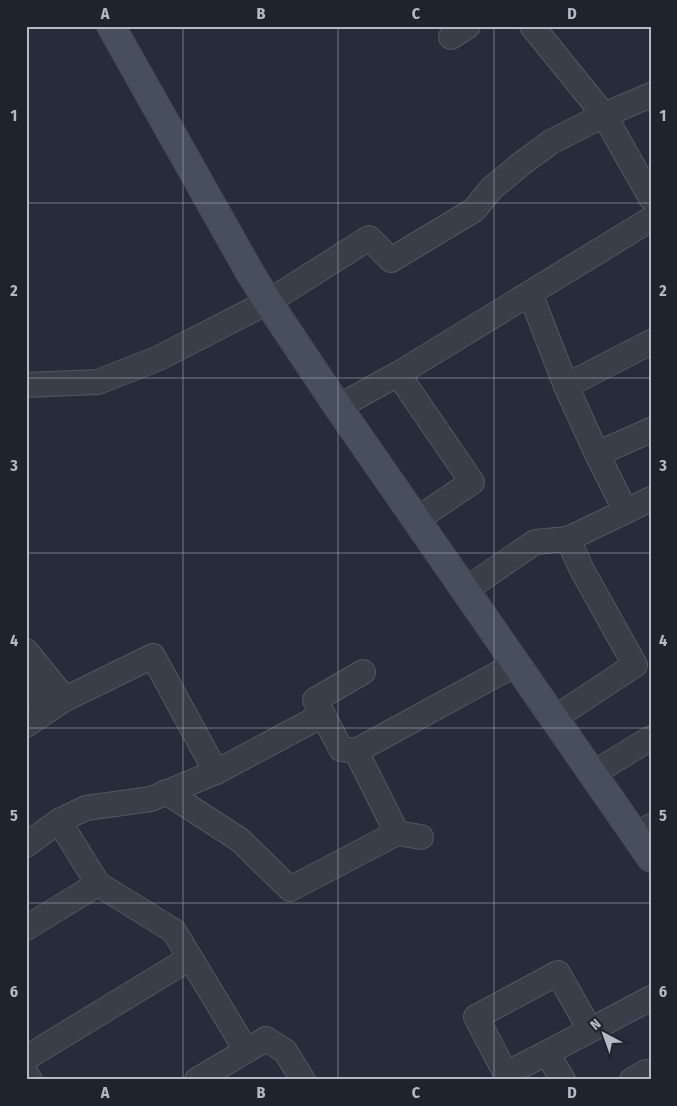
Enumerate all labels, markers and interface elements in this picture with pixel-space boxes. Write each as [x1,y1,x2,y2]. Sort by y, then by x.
text: A [100,4,110,23]
text: B [257,4,266,23]
text: C [412,4,421,23]
text: D [567,4,577,23]
text: 1 [11,106,17,125]
text: 1 [660,106,666,125]
text: 2 [9,281,18,300]
text: 2 [658,281,667,300]
text: 3 [9,456,18,475]
text: 3 [658,456,667,475]
text: 4 [10,631,18,650]
text: 4 [659,631,667,650]
text: 5 [10,806,18,825]
text: 5 [659,806,667,825]
text: 6 [10,982,18,1001]
text: 6 [659,982,667,1001]
north arrow [580,1008,630,1058]
text: N [587,1015,605,1034]
text: A [100,1083,110,1102]
text: B [257,1083,266,1102]
text: C [412,1083,421,1102]
text: D [567,1083,577,1102]

